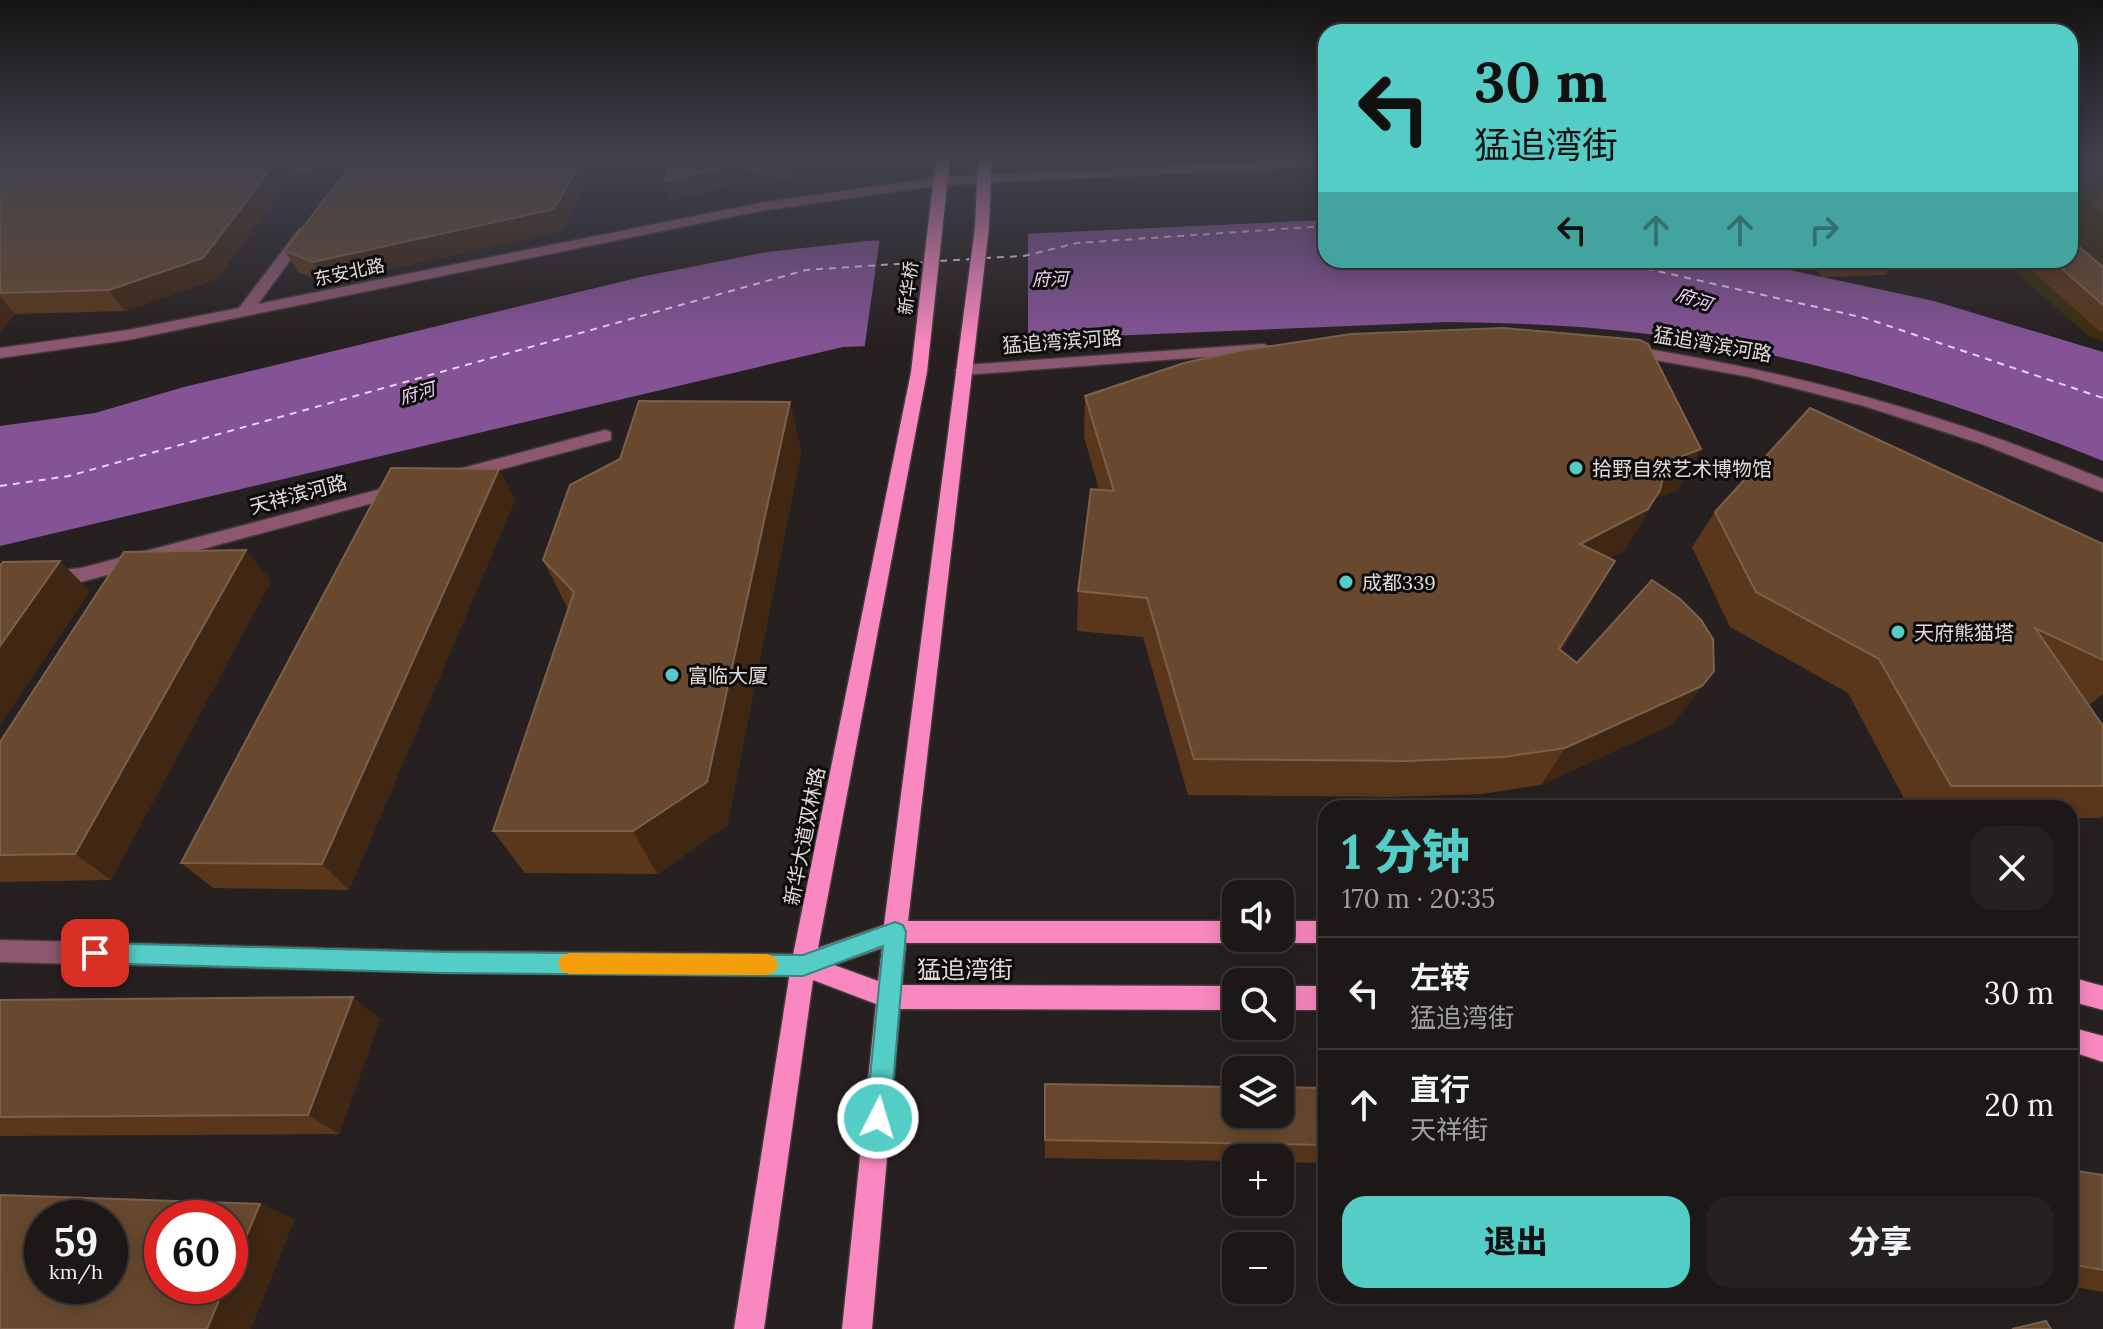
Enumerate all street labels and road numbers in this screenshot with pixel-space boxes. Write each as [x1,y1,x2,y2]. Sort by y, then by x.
street label: 东安北路 [311,253,387,291]
street label: 新华桥 [893,260,923,316]
street label: 猛追湾滨河路 [1652,321,1774,367]
street label: 猛追湾滨河路 [1001,324,1123,358]
street label: 天祥滨河路 [246,469,350,519]
street label: 新华大道双林路 [778,765,830,907]
street label: 猛追湾街 [917,954,1013,985]

